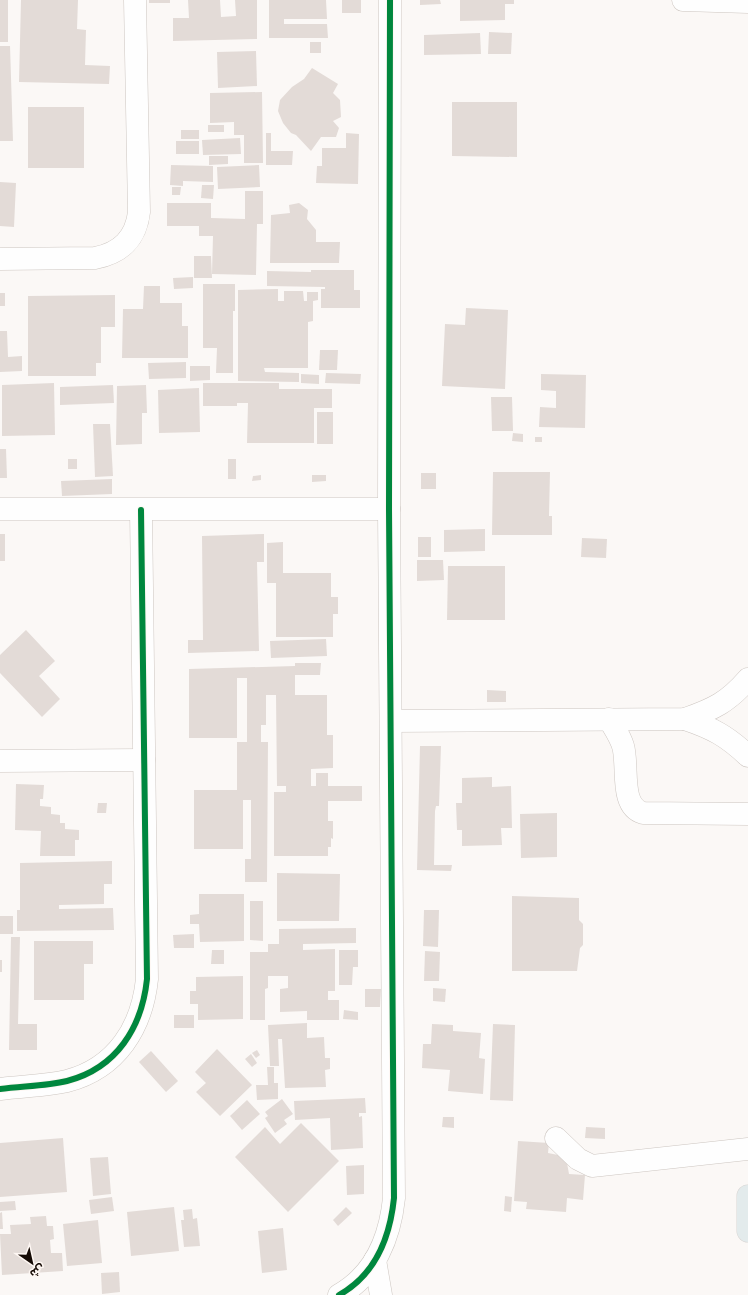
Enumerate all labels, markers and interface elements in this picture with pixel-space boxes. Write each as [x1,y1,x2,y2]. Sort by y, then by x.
north arrow [12,1243,52,1283]
text: ش [27,1261,47,1280]

